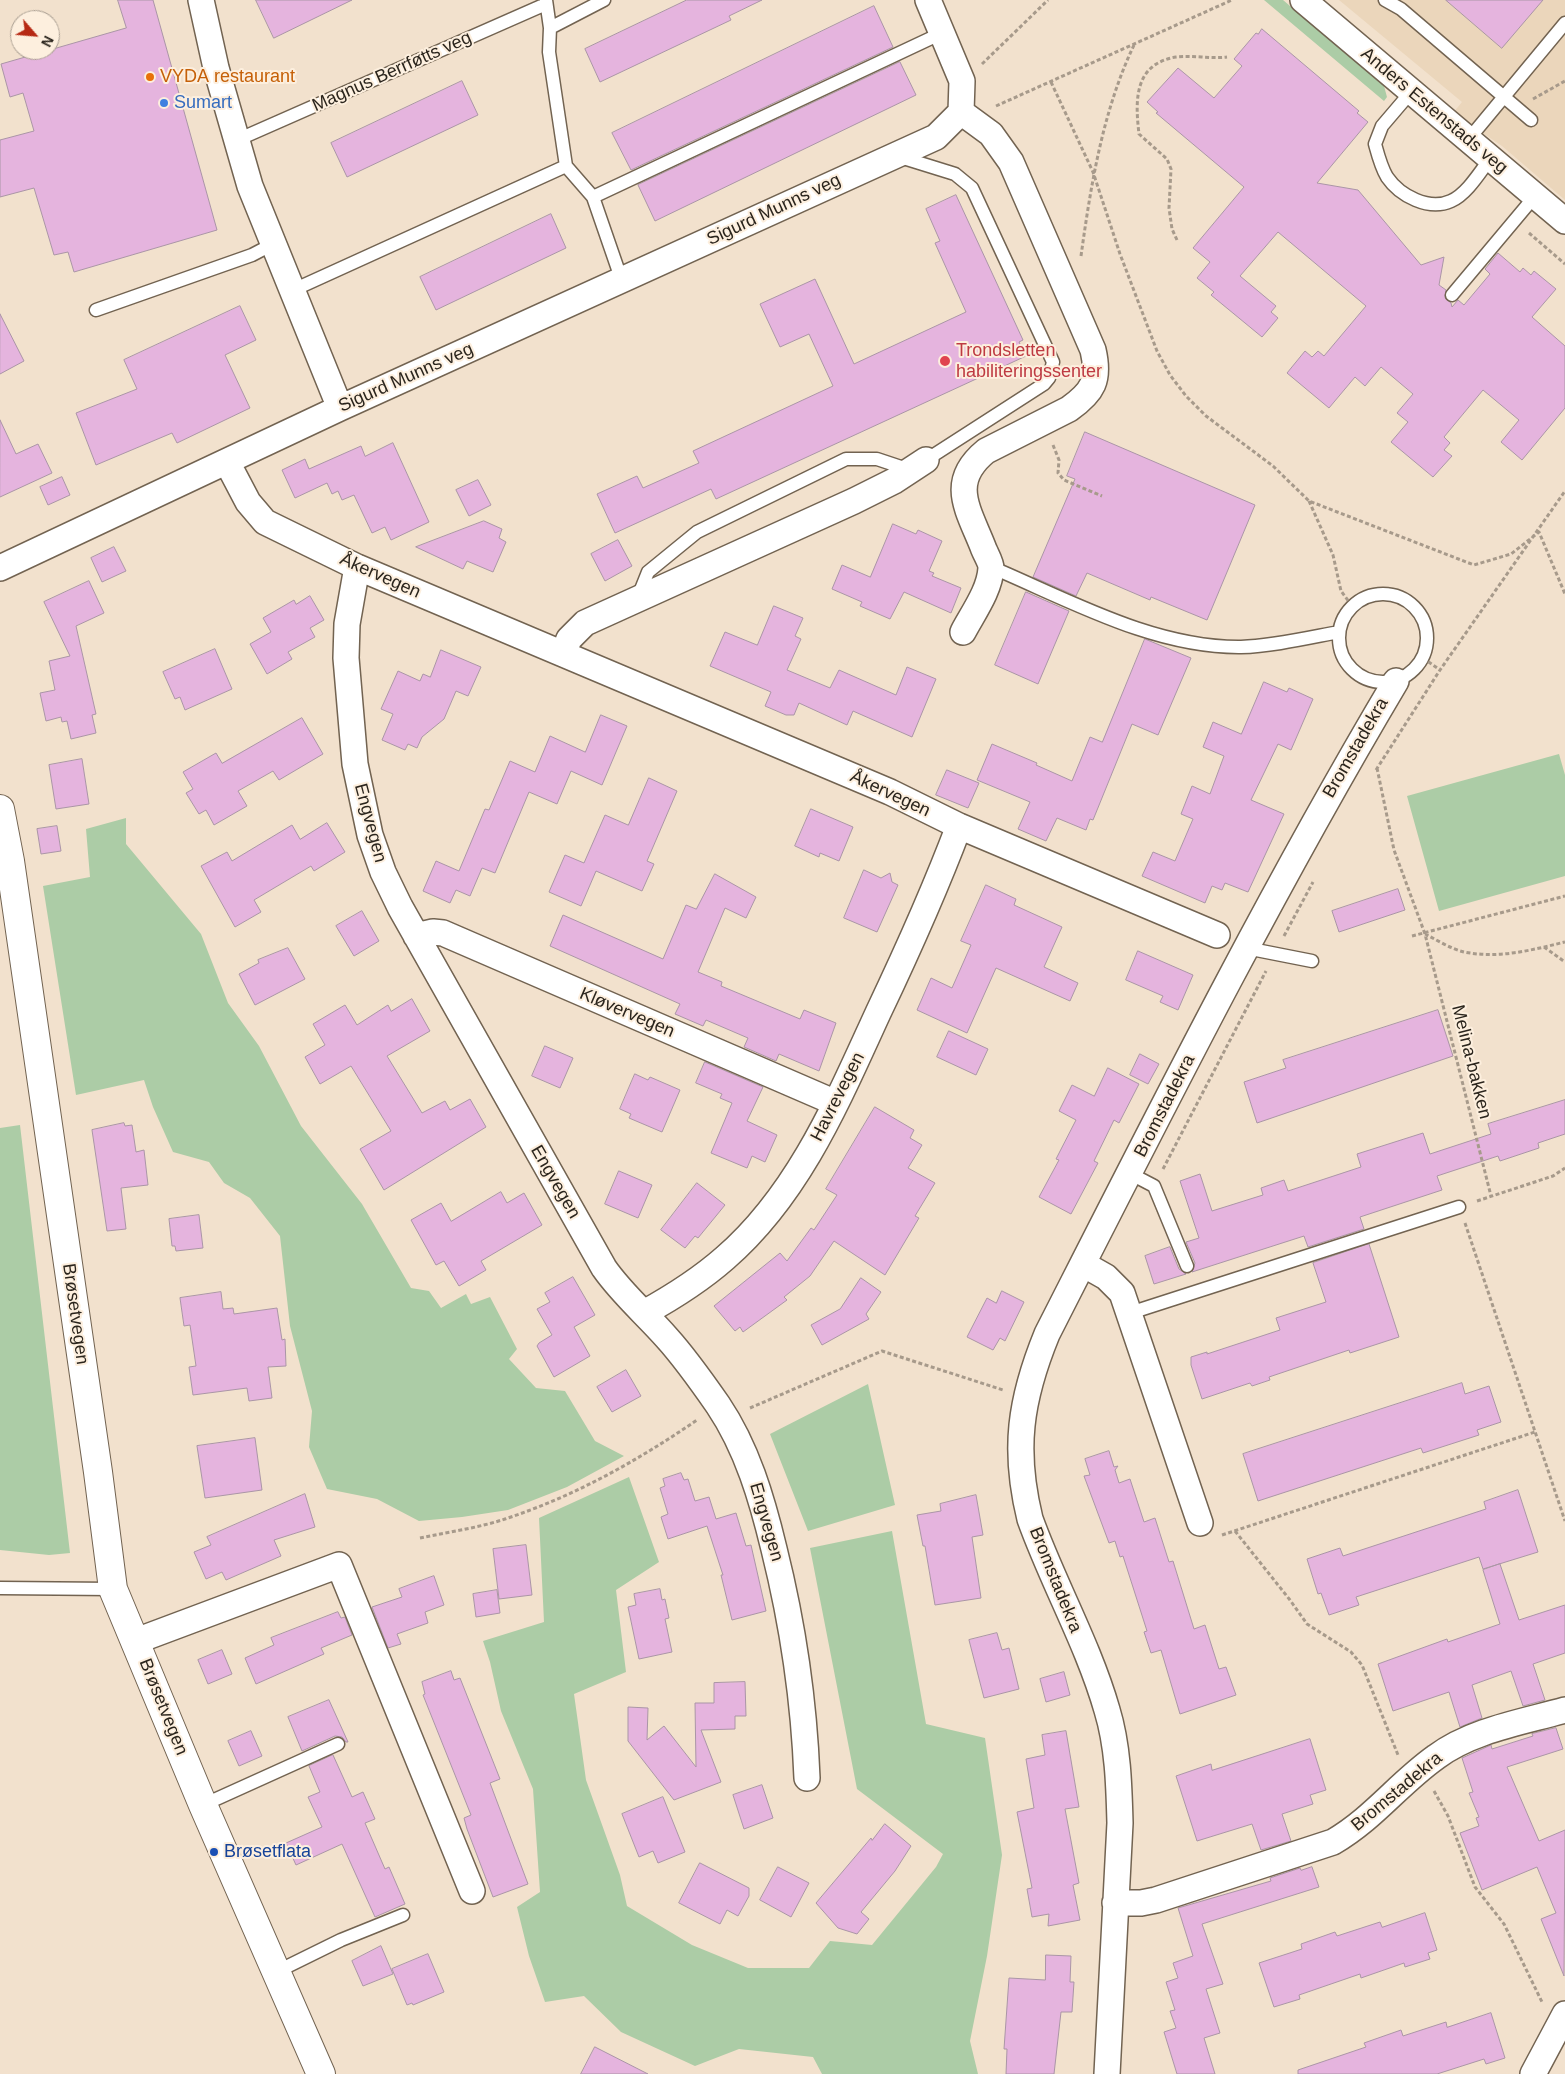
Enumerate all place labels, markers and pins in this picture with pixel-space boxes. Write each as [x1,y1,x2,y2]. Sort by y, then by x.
place label: VYDA restaurant [160,66,295,88]
marker: VYDA restaurant [144,71,156,83]
place label: Sumart [174,92,232,114]
marker: Sumart [158,97,170,109]
place label: Trondsletten habiliteringssenter [956,340,1102,382]
marker: Trondsletten habiliteringssenter [938,354,952,368]
place label: Brøsetflata [224,1841,311,1863]
marker: Brøsetflata [208,1846,220,1858]

